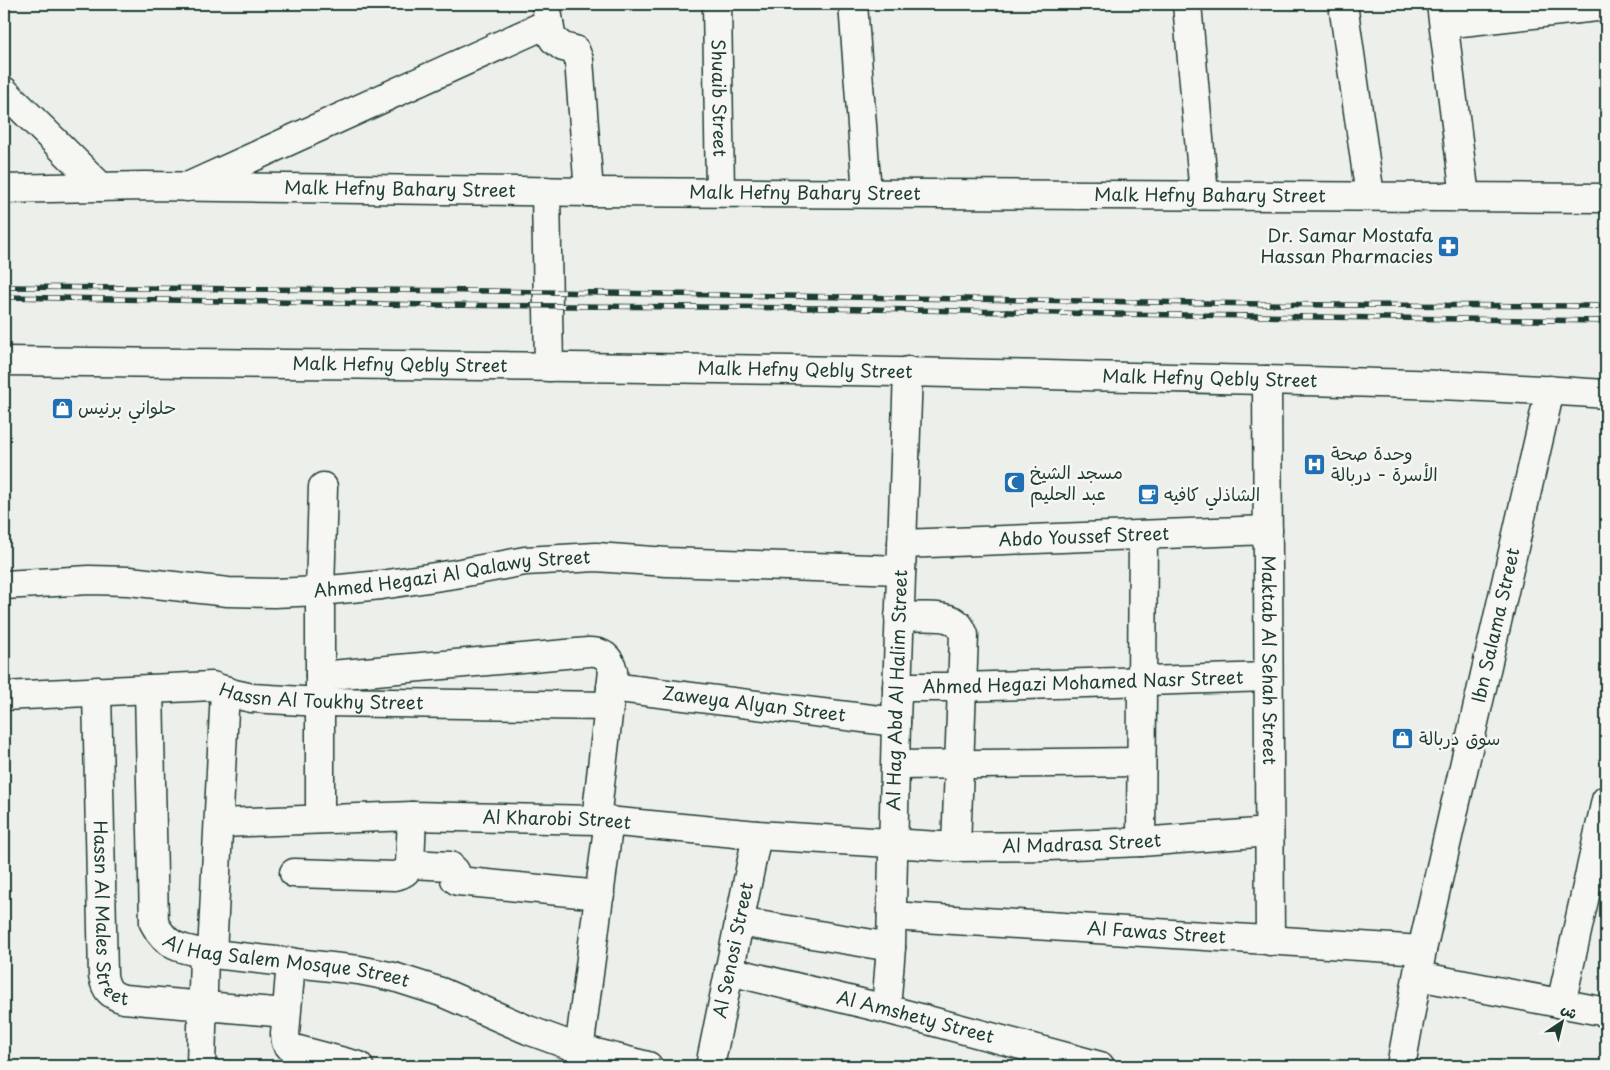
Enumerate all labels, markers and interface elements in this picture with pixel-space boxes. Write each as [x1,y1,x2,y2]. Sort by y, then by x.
street label: Shuaib Street [706,39,734,157]
street label: Malk Hefny Bahary Street [284,173,516,203]
street label: Malk Hefny Bahary Street [689,178,921,206]
street label: Malk Hefny Bahary Street [1094,180,1326,208]
place label: Dr. Samar Mostafa Hassan Pharmacies [1260,221,1434,269]
pharmacy icon: Dr. Samar Mostafa Hassan Pharmacies [1437,234,1461,258]
street label: Malk Hefny Qebly Street [292,349,508,378]
street label: Malk Hefny Qebly Street [697,354,913,384]
street label: Malk Hefny Qebly Street [1102,361,1318,393]
place label: حلواني برنيس [78,393,176,424]
shop icon: حلواني برنيس [50,396,74,420]
place label: وحدة صحة الأسرة - دربالة [1331,439,1438,487]
hospital icon: وحدة صحة الأسرة - دربالة [1303,452,1327,476]
place label: مسجد الشيخ عبد الحليم [1030,458,1123,508]
mosque icon: مسجد الشيخ عبد الحليم [1002,471,1026,495]
place label: الشاذلي كافيه [1164,480,1260,511]
cafe icon: الشاذلي كافيه [1136,483,1160,507]
street label: Abdo Youssef Street [998,519,1170,552]
street label: Ahmed Hegazi Al Qalawy Street [312,542,591,604]
street label: Ibn Salama Street [1464,545,1526,705]
street label: Maktab Al Sehah Street [1256,555,1284,765]
street label: Al Hag Abd Al Halim Street [879,569,913,811]
street label: Ahmed Hegazi Mohamed Nasr Street [922,663,1244,699]
street label: Hassn Al Toukhy Street [216,675,424,715]
street label: Zaweya Alyan Street [661,678,847,728]
place label: سوق دربالة [1419,724,1501,751]
shop icon: سوق دربالة [1391,727,1415,751]
street label: Al Kharobi Street [482,803,632,835]
street label: Hassn Al Males Street [88,820,129,1011]
street label: Al Madrasa Street [1002,825,1162,859]
street label: Al Senosi Street [705,880,759,1021]
street label: Al Fawas Street [1086,914,1227,949]
street label: Al Hag Salem Mosque Street [158,927,413,993]
street label: Al Amshety Street [834,983,997,1049]
north arrow [1538,998,1588,1048]
text: ش [1557,998,1582,1024]

